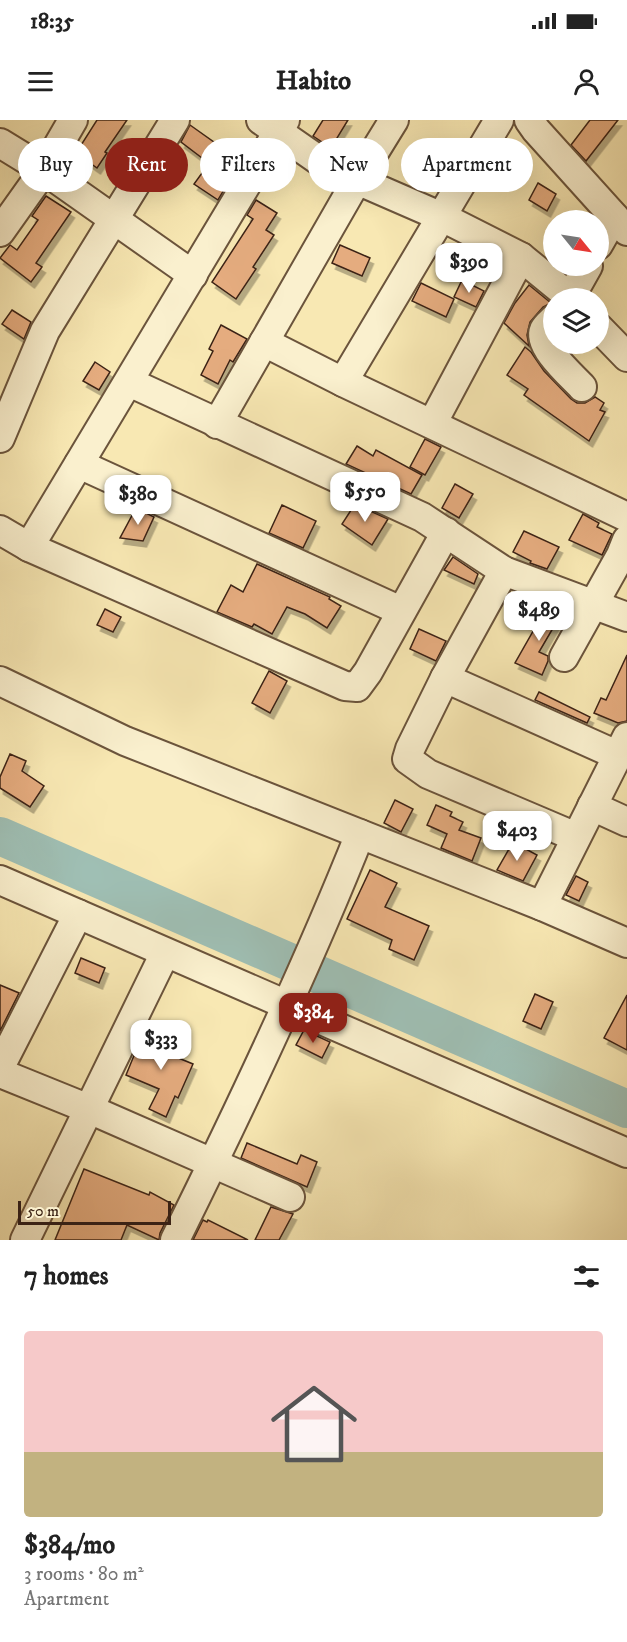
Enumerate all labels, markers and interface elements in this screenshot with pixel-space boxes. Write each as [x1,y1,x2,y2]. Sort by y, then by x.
text: 18:35 [30,8,74,35]
text: Habito [276,64,351,98]
icon: menu [24,65,57,98]
icon: person [570,65,603,98]
chip: Buy [18,138,93,192]
chip: Rent [105,138,188,192]
chip: Filters [200,138,296,192]
chip: New [308,138,389,192]
chip: Apartment [401,138,533,192]
north arrow [543,210,609,276]
map controls [543,210,609,354]
pin: $390 [433,243,505,294]
text: $390 [449,250,489,275]
button: layers [543,288,609,354]
pin: $550 [329,472,401,523]
pin: $380 [102,475,174,526]
text: $550 [344,479,386,504]
text: $380 [118,482,158,507]
pin: $489 [503,591,575,642]
text: $489 [518,598,560,623]
pin: $403 [481,811,553,862]
text: $403 [497,818,537,843]
pin: $384 [277,993,349,1044]
text: $384 [293,1000,333,1025]
pin: $333 [125,1020,197,1071]
text: $333 [144,1027,178,1052]
scale bar [18,1198,171,1226]
text: 50 m [27,1201,59,1221]
text: 7 homes [24,1260,108,1293]
icon: filters [570,1260,603,1293]
icon: home [260,1370,368,1478]
text: $384/mo [24,1529,115,1562]
text: 3 rooms · 80 m² [24,1562,144,1587]
text: Apartment [24,1587,109,1612]

